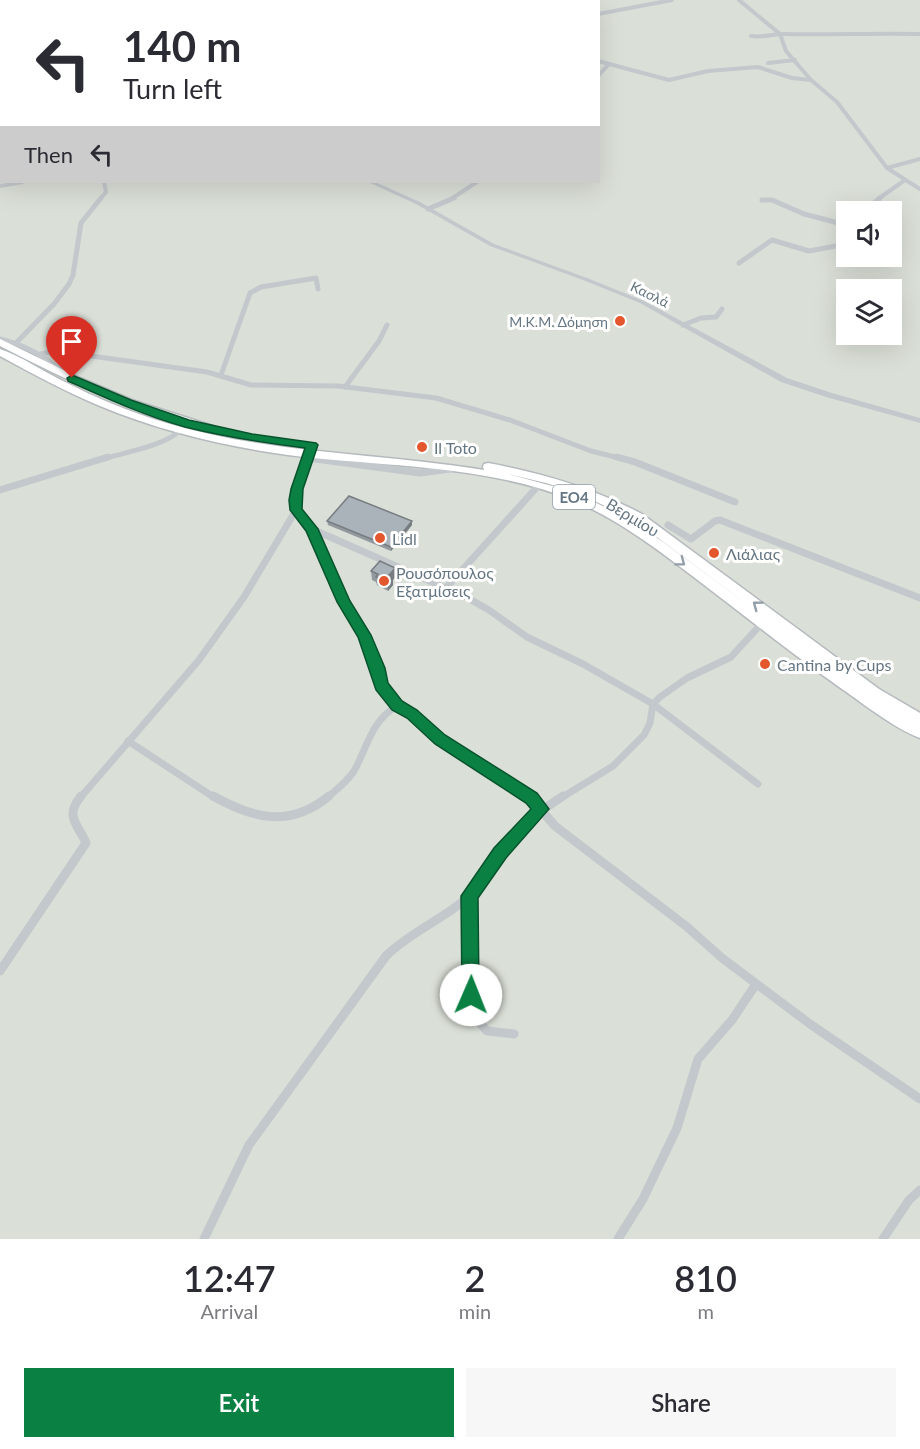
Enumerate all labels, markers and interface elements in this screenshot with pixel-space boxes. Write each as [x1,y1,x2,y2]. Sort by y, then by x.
text: 140 m [123,21,241,71]
icon: left [24,24,102,102]
text: Turn left [123,72,222,105]
icon: left [85,138,118,171]
text: Then [24,141,73,168]
map controls [836,201,902,345]
button: sound [836,201,902,267]
street label: Κασλά [628,277,673,311]
button: layers [836,279,902,345]
place label: Μ.Κ.Μ. Δόμηση [509,313,608,330]
marker: Μ.Κ.Μ. Δόμηση [613,314,627,328]
pin [46,316,97,378]
icon: arrive [55,325,88,358]
place label: Il Toto [434,438,477,457]
marker: Il Toto [415,440,429,454]
road number: ΕΟ4 [553,485,595,509]
street label: Βερμίου [603,494,663,540]
place label: Lidl [392,529,417,548]
marker: Lidl [373,531,387,545]
place label: Λιάλιας [726,544,781,563]
marker: Λιάλιας [707,546,721,560]
one-way arrow [674,554,685,565]
place label: Ρουσόπουλος Εξατμίσεις [396,563,494,601]
marker: Ρουσόπουλος Εξατμίσεις [377,574,391,588]
one-way arrow [752,602,763,613]
place label: Cantina by Cups [777,655,891,674]
marker: Cantina by Cups [758,657,772,671]
position arrow [439,963,503,1027]
text: 12:47 [183,1256,276,1300]
text: 2 [465,1256,485,1300]
text: 810 [674,1256,737,1300]
text: Arrival [201,1299,258,1323]
text: min [459,1299,491,1323]
text: m [697,1299,714,1323]
button: Exit [24,1368,454,1437]
button: Share [466,1368,896,1437]

